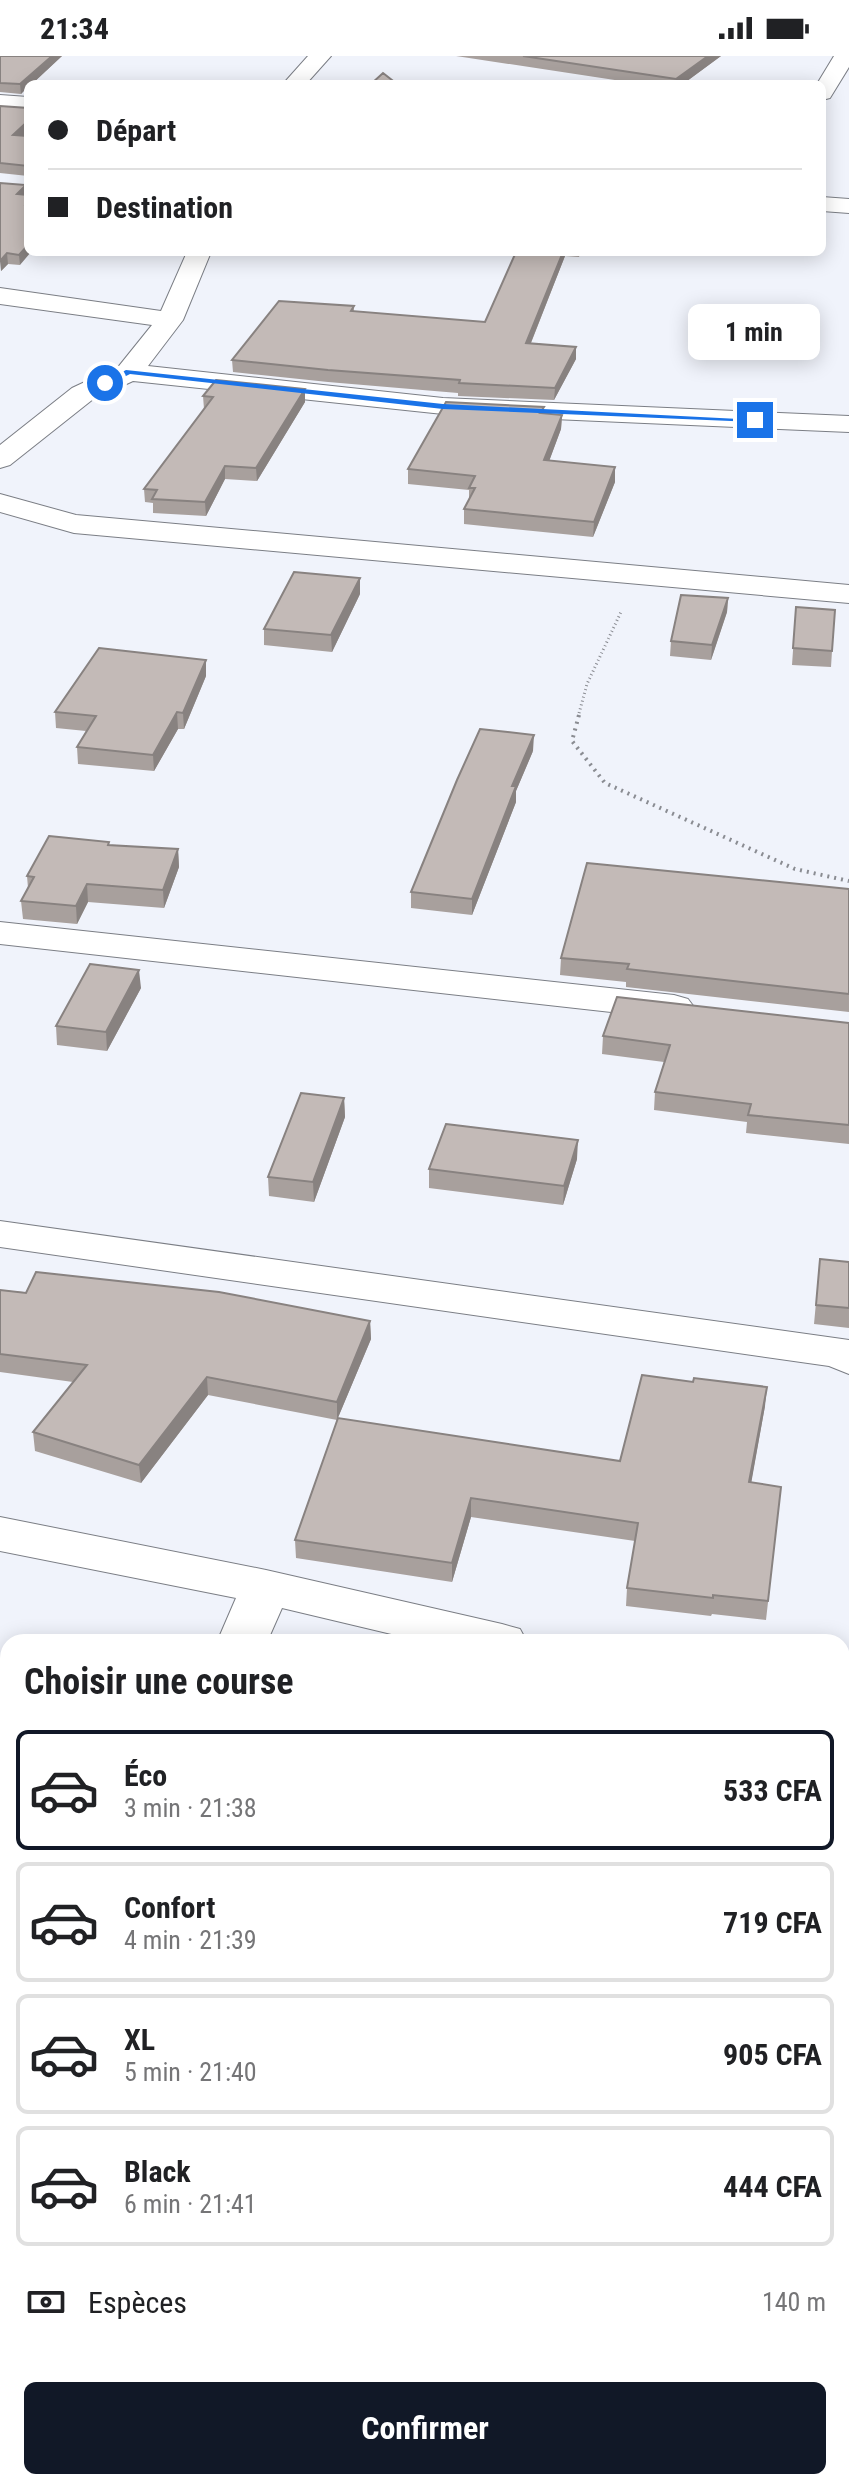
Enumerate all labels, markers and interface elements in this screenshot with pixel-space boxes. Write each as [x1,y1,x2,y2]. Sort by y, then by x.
text: 21:34 [40,11,109,46]
text: Départ [96,113,176,148]
text: Destination [96,190,233,225]
callout: 1 min [689,304,821,360]
text: 1 min [725,317,783,347]
route start [87,365,123,401]
route end [737,402,773,438]
text: Choisir une course [24,1661,293,1703]
icon: car [28,1754,100,1826]
text: Éco [124,1758,167,1793]
text: 533 CFA [723,1773,822,1808]
text: 3 min · 21:38 [124,1793,257,1823]
icon: car [28,1886,100,1958]
text: Confort [124,1890,215,1925]
text: 719 CFA [723,1905,822,1940]
text: 4 min · 21:39 [124,1925,257,1955]
icon: car [28,2018,100,2090]
text: XL [124,2022,155,2057]
text: 905 CFA [723,2037,822,2072]
text: 5 min · 21:40 [124,2057,257,2087]
icon: car [28,2150,100,2222]
text: Black [124,2154,191,2189]
text: 444 CFA [723,2169,822,2204]
text: 6 min · 21:41 [124,2189,257,2219]
icon: cash [24,2280,68,2324]
text: Espèces [88,2285,187,2320]
text: 140 m [762,2287,826,2317]
button: Confirmer [24,2382,826,2474]

